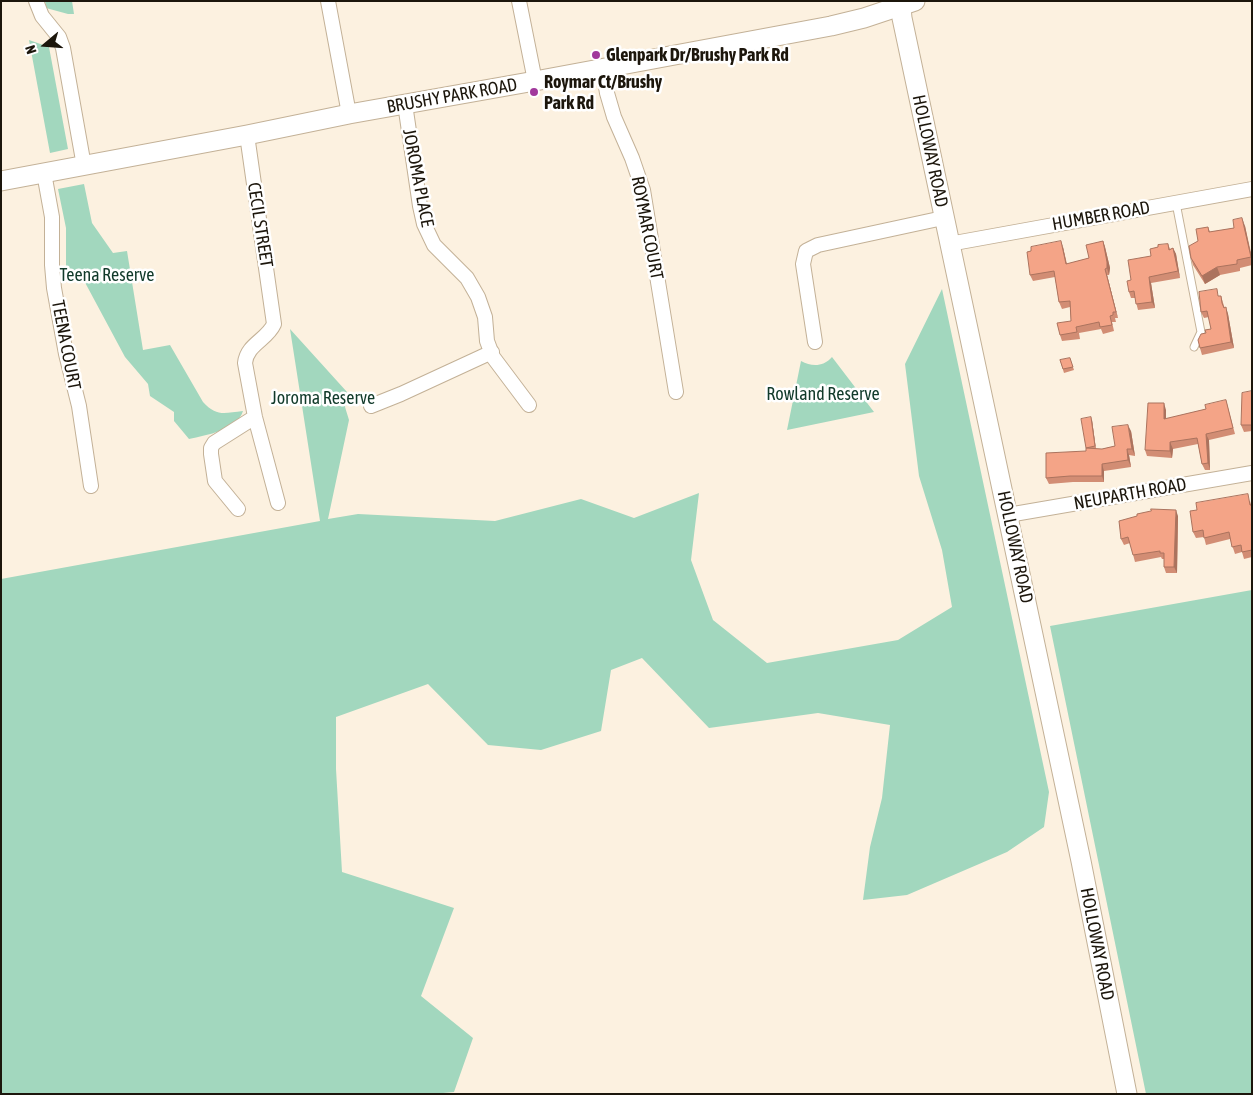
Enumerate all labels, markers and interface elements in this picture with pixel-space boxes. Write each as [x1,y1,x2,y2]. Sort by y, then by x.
north arrow [20,20,70,70]
text: N [22,43,40,56]
place label: Glenpark Dr/Brushy Park Rd [606,44,789,66]
marker: Glenpark Dr/Brushy Park Rd [590,49,602,61]
place label: Roymar Ct/Brushy Park Rd [544,71,662,114]
street label: BRUSHY PARK ROAD [385,74,519,118]
marker: Roymar Ct/Brushy Park Rd [528,86,540,98]
street label: HOLLOWAY ROAD [908,93,952,209]
street label: JOROMA PLACE [398,127,438,229]
street label: ROYMAR COURT [626,174,668,282]
street label: CECIL STREET [243,181,277,269]
street label: HUMBER ROAD [1050,197,1152,235]
park label: Teena Reserve [59,264,155,286]
street label: TEENA COURT [47,298,85,392]
park label: Rowland Reserve [766,383,880,405]
park label: Joroma Reserve [271,387,375,409]
street label: NEUPARTH ROAD [1072,473,1188,515]
street label: HOLLOWAY ROAD [993,489,1037,605]
street label: HOLLOWAY ROAD [1076,886,1118,1002]

